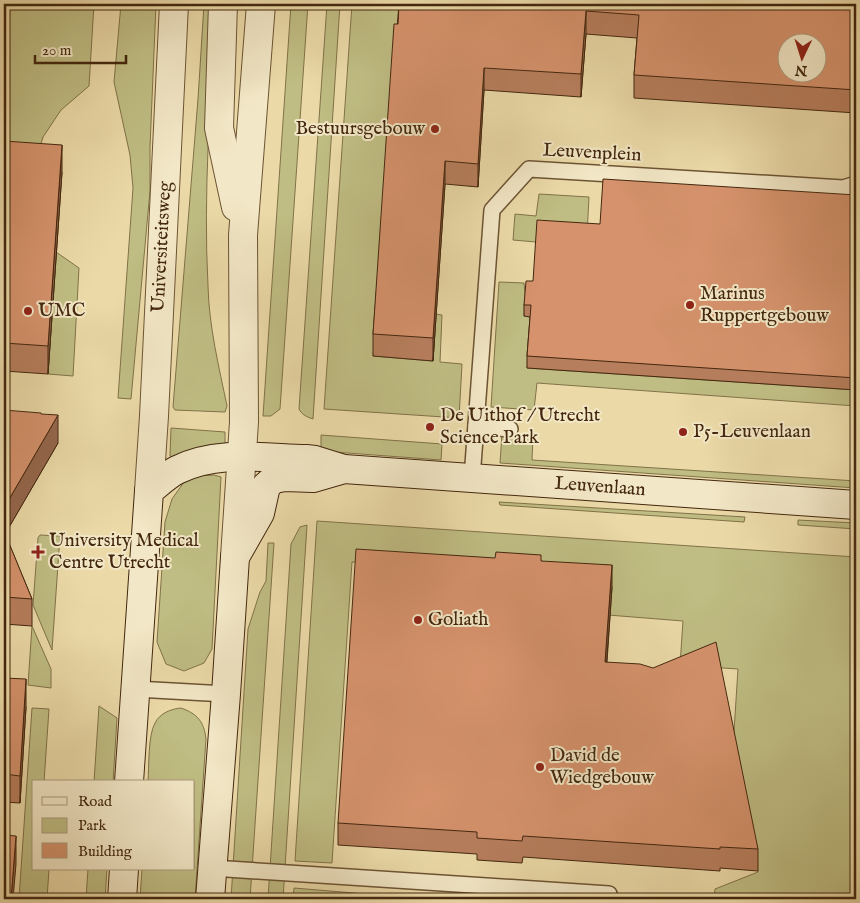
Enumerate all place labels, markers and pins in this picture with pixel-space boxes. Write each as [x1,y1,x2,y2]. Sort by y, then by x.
place label: Bestuursgebouw [295,117,426,141]
marker: Bestuursgebouw [429,123,441,135]
place label: Marinus Ruppertgebouw [700,282,829,328]
place label: UMC [38,299,85,323]
marker: Marinus Ruppertgebouw [684,299,696,311]
marker: UMC [22,305,34,317]
place label: De Uithof / Utrecht Science Park [440,404,601,450]
place label: P5-Leuvenlaan [693,420,811,444]
marker: De Uithof / Utrecht Science Park [424,421,436,433]
marker: P5-Leuvenlaan [677,426,689,438]
place label: University Medical Centre Utrecht [49,529,199,575]
marker: University Medical Centre Utrecht [31,545,45,559]
place label: Goliath [428,608,488,632]
marker: Goliath [412,614,424,626]
place label: David de Wiedgebouw [550,744,654,790]
marker: David de Wiedgebouw [534,761,546,773]

